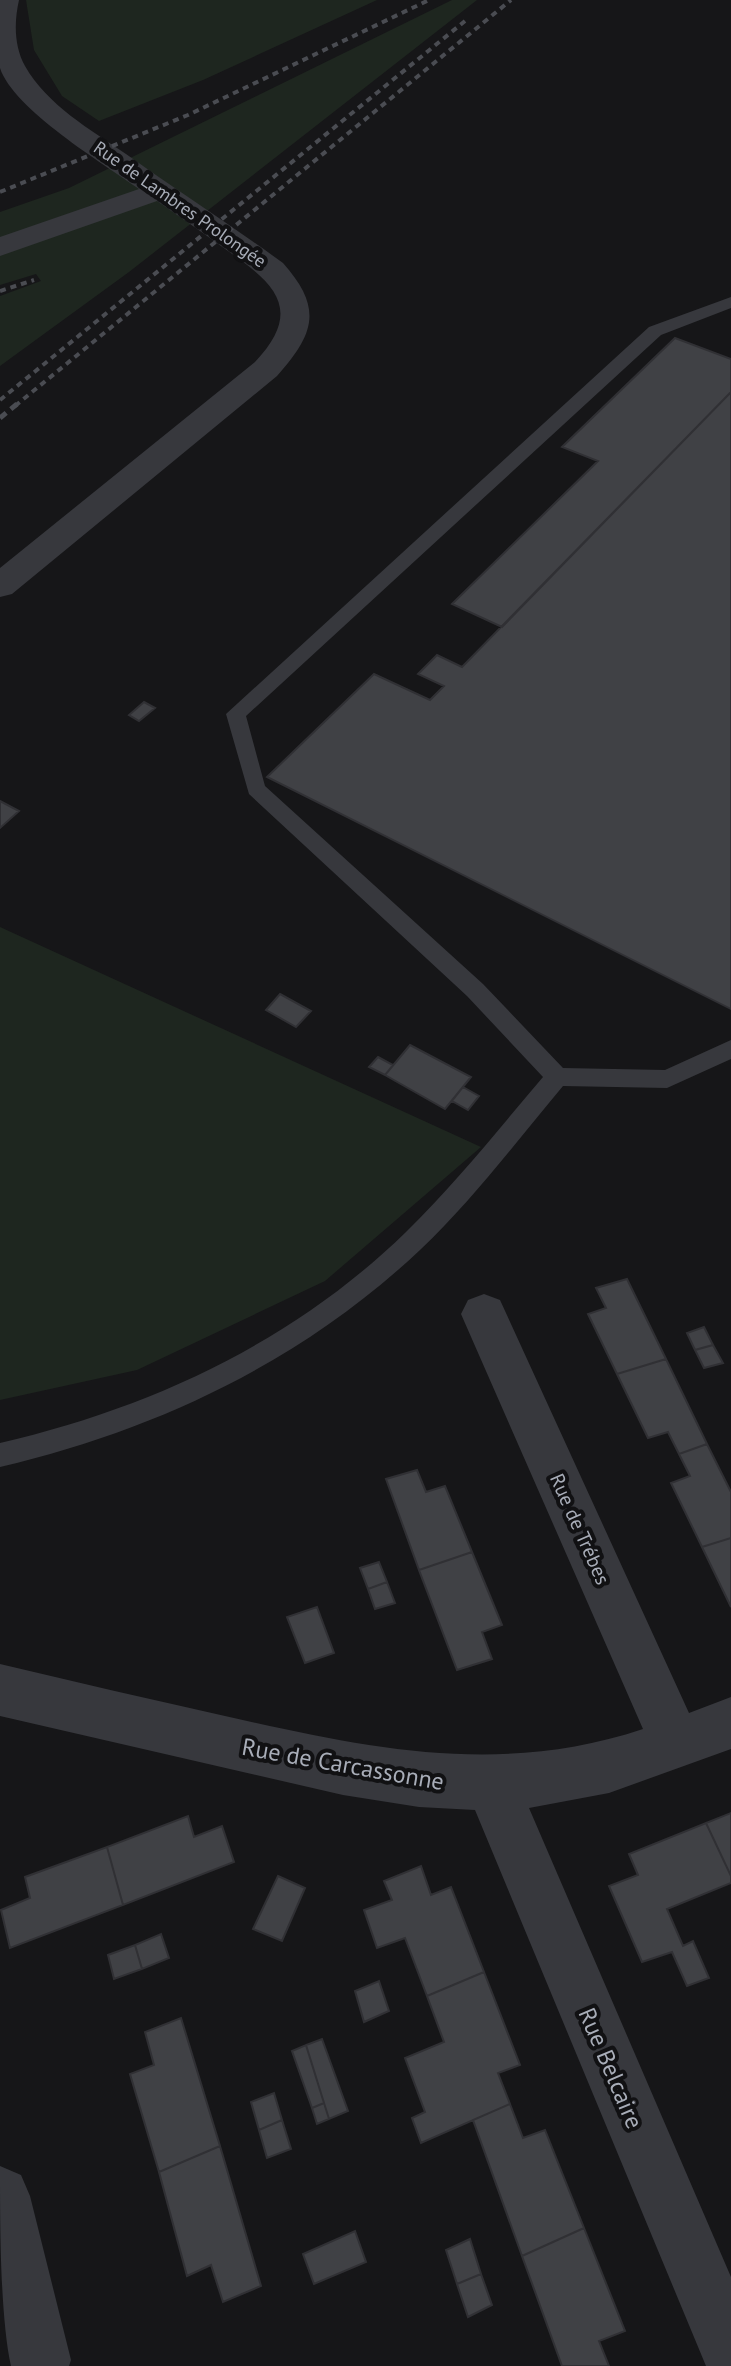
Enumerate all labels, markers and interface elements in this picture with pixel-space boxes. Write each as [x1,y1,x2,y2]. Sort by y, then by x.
street label: Rue de Lambres Prolongée [89,136,271,272]
street label: Rue de Trébes [544,1469,616,1589]
street label: Rue de Carcassonne [240,1731,446,1797]
street label: Rue Belcaire [572,2003,650,2133]

